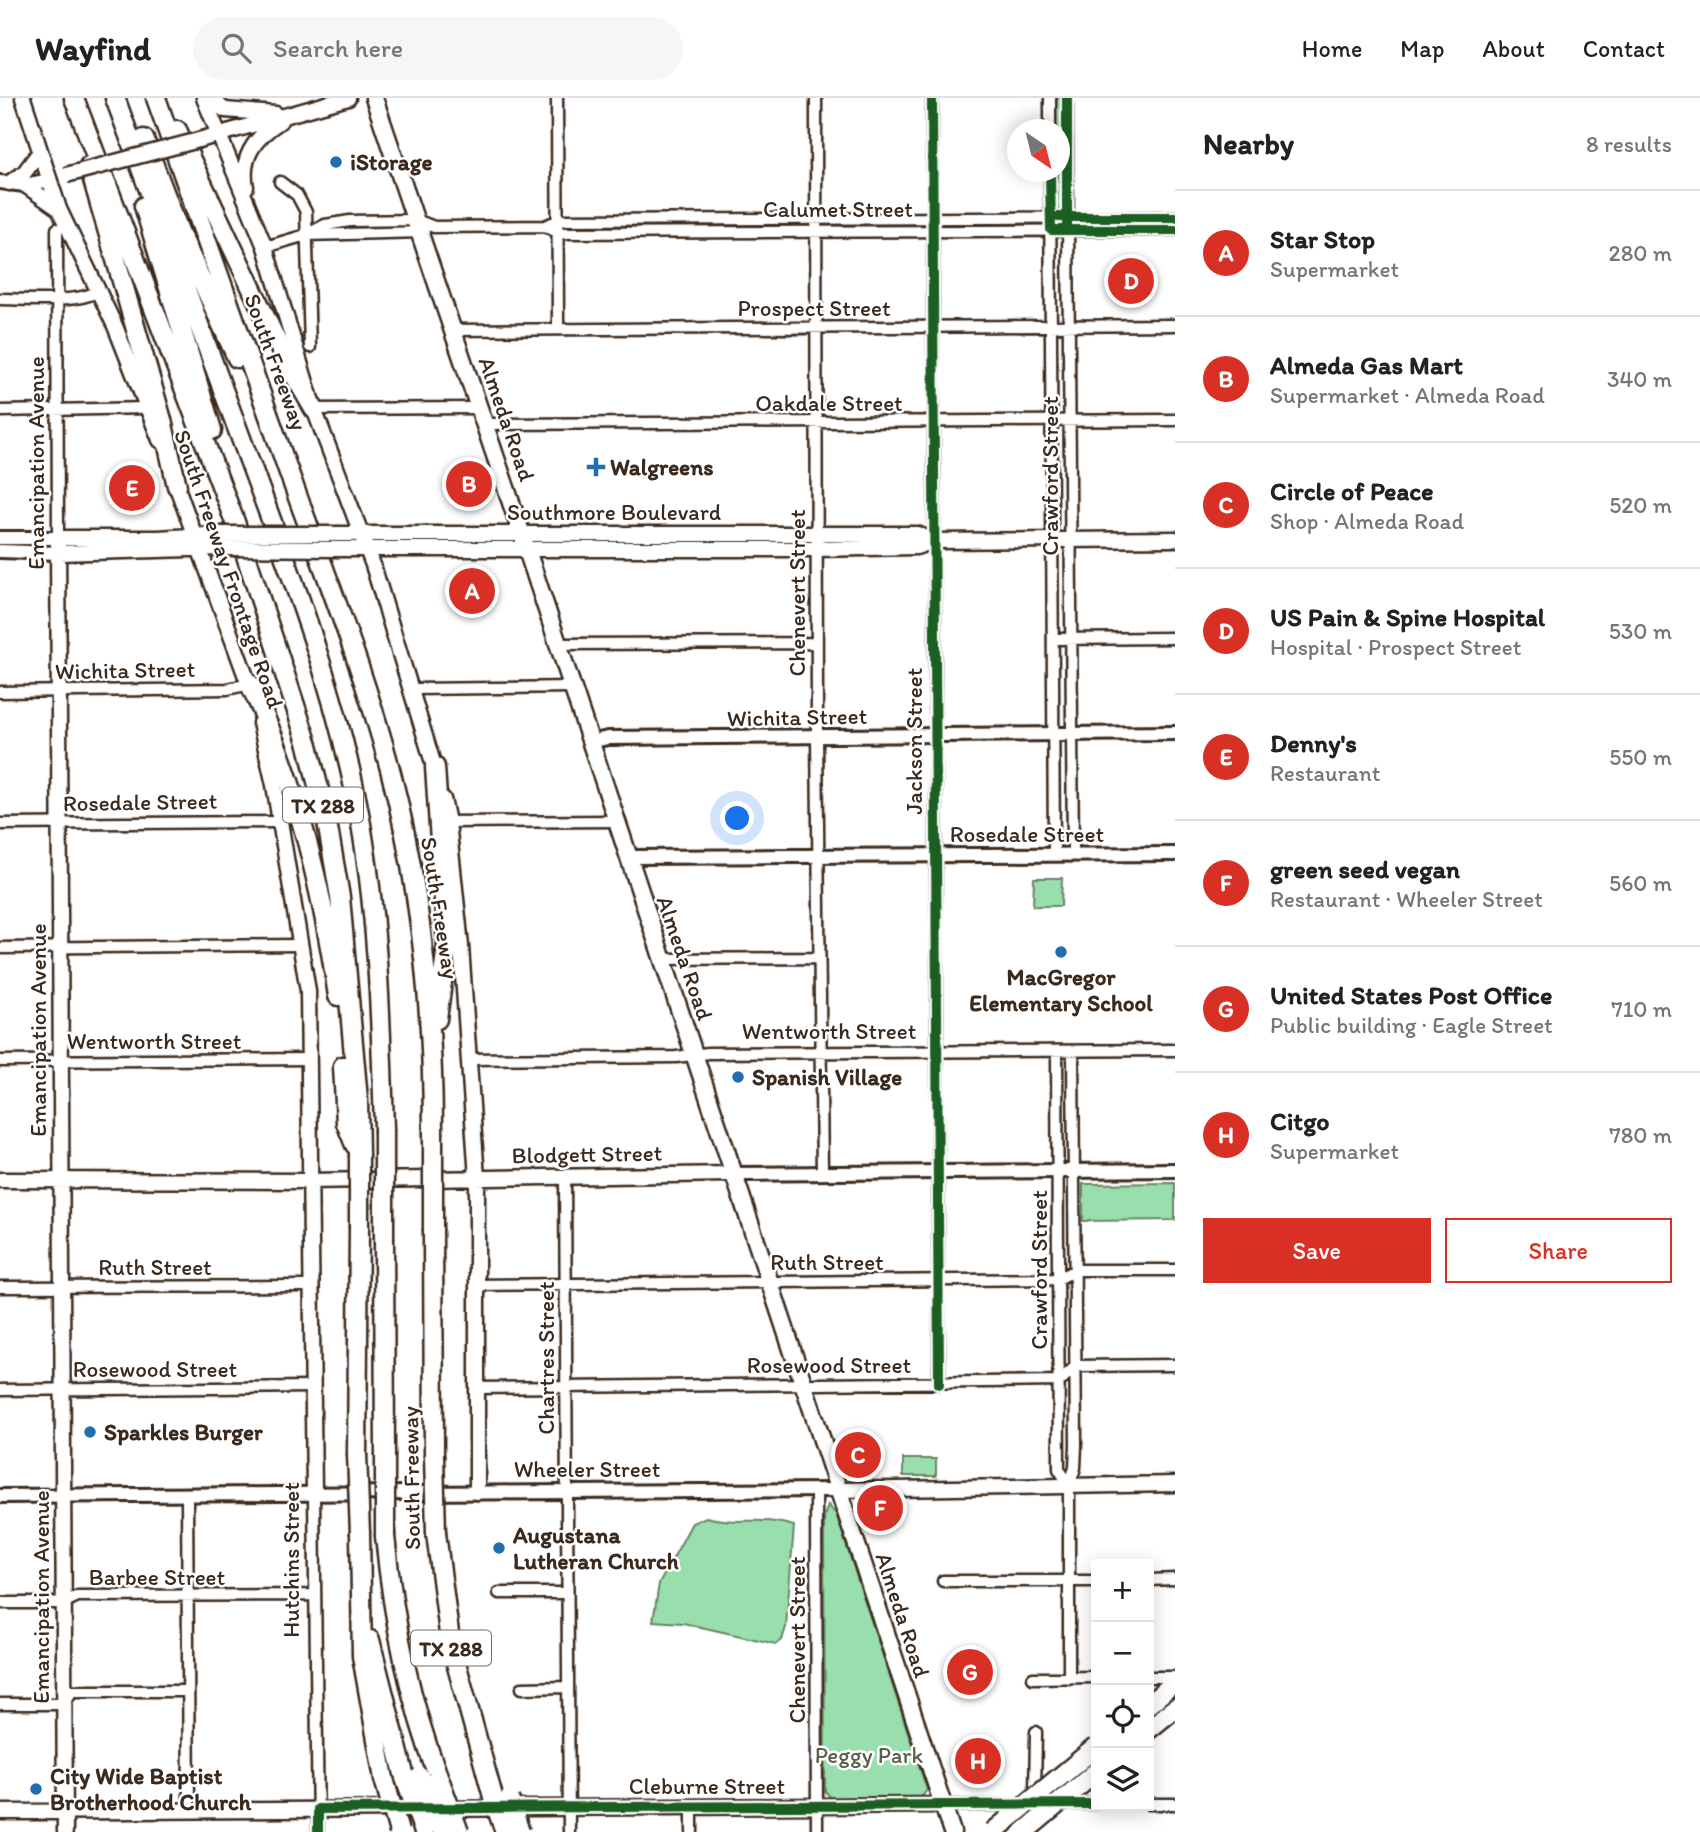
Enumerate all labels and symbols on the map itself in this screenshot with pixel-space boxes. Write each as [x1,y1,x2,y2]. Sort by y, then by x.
north arrow [1007,119,1070,182]
place label: iStorage [350,148,433,176]
marker: iStorage [328,154,344,170]
street label: Calumet Street [763,195,913,223]
pin: D [1108,255,1154,307]
street label: South Freeway [238,290,314,435]
street label: Prospect Street [737,294,891,322]
street label: Almeda Road [473,353,541,485]
street label: Emancipation Avenue [22,356,50,570]
street label: Oakdale Street [755,389,903,417]
street label: Crawford Street [1036,396,1064,556]
street label: South Freeway Frontage Road [168,426,290,712]
place label: Walgreens [610,453,713,481]
pin: B [446,458,492,510]
marker: Walgreens [588,459,604,475]
pin: E [109,462,155,514]
street label: Southmore Boulevard [507,498,721,526]
street label: Chenevert Street [783,509,811,677]
pin: A [449,565,495,617]
street label: Wichita Street [55,655,196,685]
street label: Jackson Street [900,668,928,814]
street label: Wichita Street [727,702,868,732]
street label: Rosedale Street [63,787,218,817]
road number: TX 288 [283,788,363,822]
your location [720,801,754,835]
street label: Rosedale Street [950,820,1105,848]
street label: South Freeway [415,835,465,981]
street label: Almeda Road [651,892,719,1024]
street label: Emancipation Avenue [24,923,52,1137]
marker: MacGregor Elementary School [1053,944,1069,960]
place label: MacGregor Elementary School [969,963,1153,1017]
street label: Wentworth Street [742,1017,917,1045]
street label: Wentworth Street [67,1027,242,1055]
place label: Spanish Village [752,1063,902,1091]
marker: Spanish Village [730,1069,746,1085]
street label: Blodgett Street [511,1139,663,1169]
street label: Crawford Street [1025,1190,1053,1350]
street label: Ruth Street [770,1248,884,1276]
street label: Ruth Street [98,1253,212,1281]
street label: Chartres Street [532,1281,560,1435]
street label: Rosewood Street [747,1351,912,1379]
street label: Rosewood Street [73,1355,238,1383]
street label: South Freeway [396,1406,426,1550]
place label: Sparkles Burger [104,1418,263,1446]
marker: Sparkles Burger [82,1424,98,1440]
pin: C [835,1429,881,1481]
street label: Wheeler Street [514,1455,661,1483]
street label: Hutchins Street [277,1482,305,1638]
pin: F [857,1482,903,1534]
street label: Emancipation Avenue [27,1490,55,1704]
place label: Augustana Lutheran Church [512,1521,679,1575]
marker: Augustana Lutheran Church [491,1540,507,1556]
street label: Almeda Road [870,1549,936,1681]
street label: Chenevert Street [783,1556,811,1724]
street label: Barbee Street [89,1563,226,1591]
road number: TX 288 [411,1630,491,1666]
pin: G [947,1646,993,1698]
pin: H [955,1735,1001,1787]
park label: Peggy Park [815,1741,923,1769]
place label: City Wide Baptist Brotherhood Church [50,1762,252,1816]
street label: Cleburne Street [629,1772,785,1800]
marker: City Wide Baptist Brotherhood Church [28,1781,44,1797]

